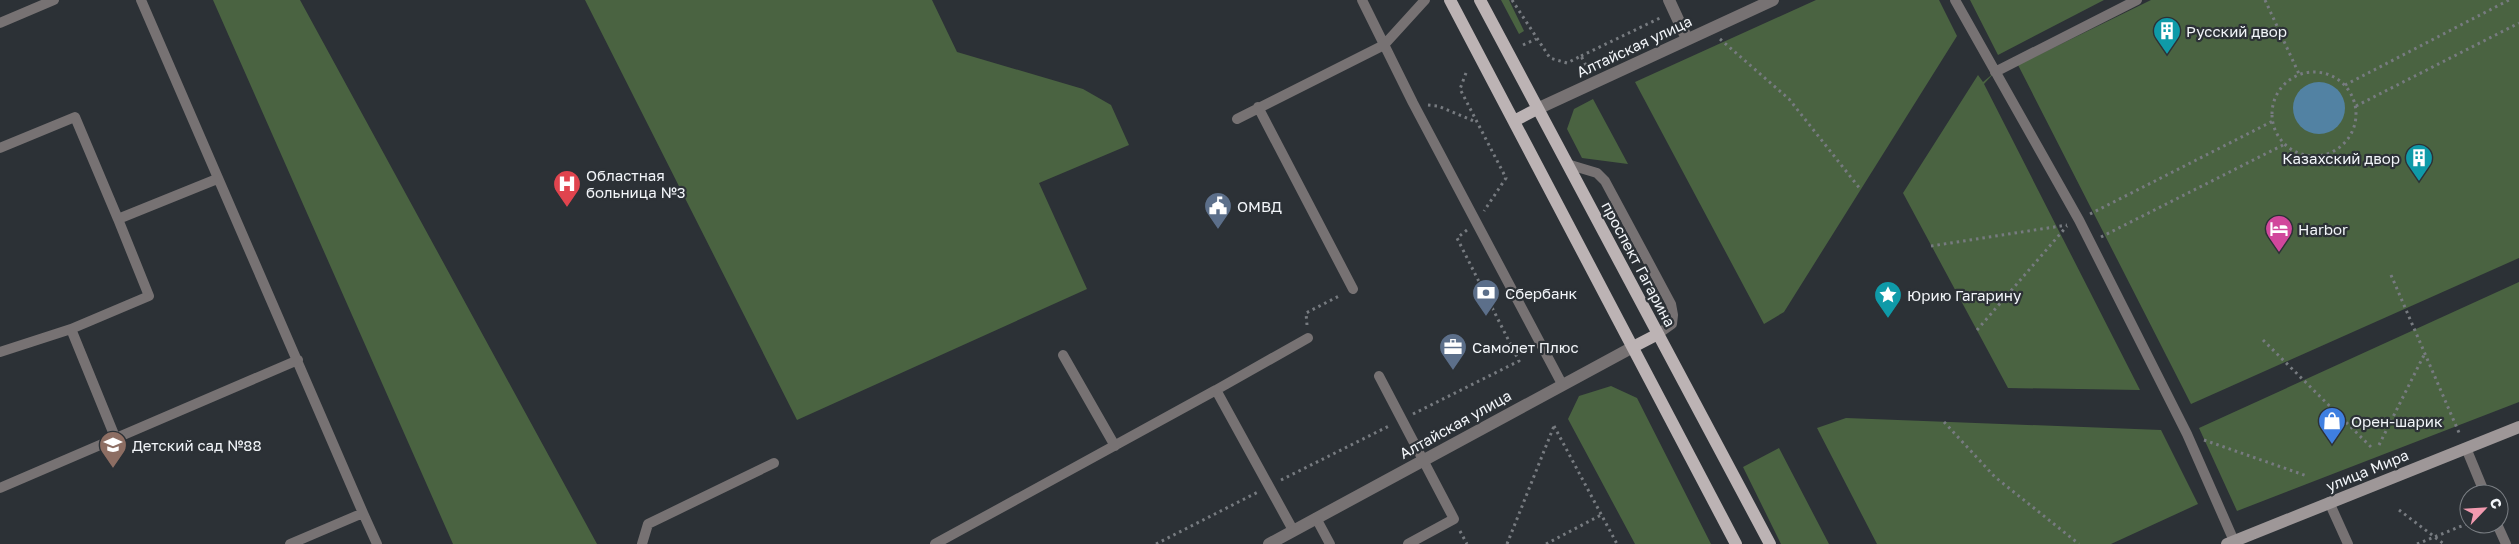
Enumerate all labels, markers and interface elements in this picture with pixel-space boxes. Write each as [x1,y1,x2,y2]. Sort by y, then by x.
street label: Алтайская улица [1573,11,1695,81]
building icon: Русский двор [2152,16,2182,55]
place label: Русский двор [2186,22,2287,40]
building icon: Казахский двор [2404,143,2434,182]
place label: Казахский двор [2282,149,2400,167]
place label: Областная больница №3 [586,166,686,201]
hospital icon: Областная больница №3 [552,169,582,208]
public building icon: ОМВД [1203,191,1233,230]
place label: ОМВД [1237,197,1282,215]
street label: проспект Гагарина [1598,198,1680,330]
hotel icon: Harbor [2264,214,2294,253]
place label: Harbor [2298,220,2348,238]
bank icon: Сбербанк [1471,278,1501,317]
place icon: Юрию Гагарину [1873,280,1903,319]
place label: Сбербанк [1505,284,1578,302]
place label: Юрию Гагарину [1907,286,2022,304]
office icon: Самолет Плюс [1438,332,1468,371]
place label: Самолет Плюс [1472,338,1579,356]
street label: Алтайская улица [1396,386,1514,462]
shop icon: Орен-шарик [2317,406,2347,445]
place label: Орен-шарик [2351,412,2443,430]
school or university icon: Детский сад №88 [98,430,128,469]
place label: Детский сад №88 [132,436,262,454]
street label: улица Мира [2323,445,2411,495]
north arrow [2459,484,2509,534]
text: С [2486,495,2506,511]

